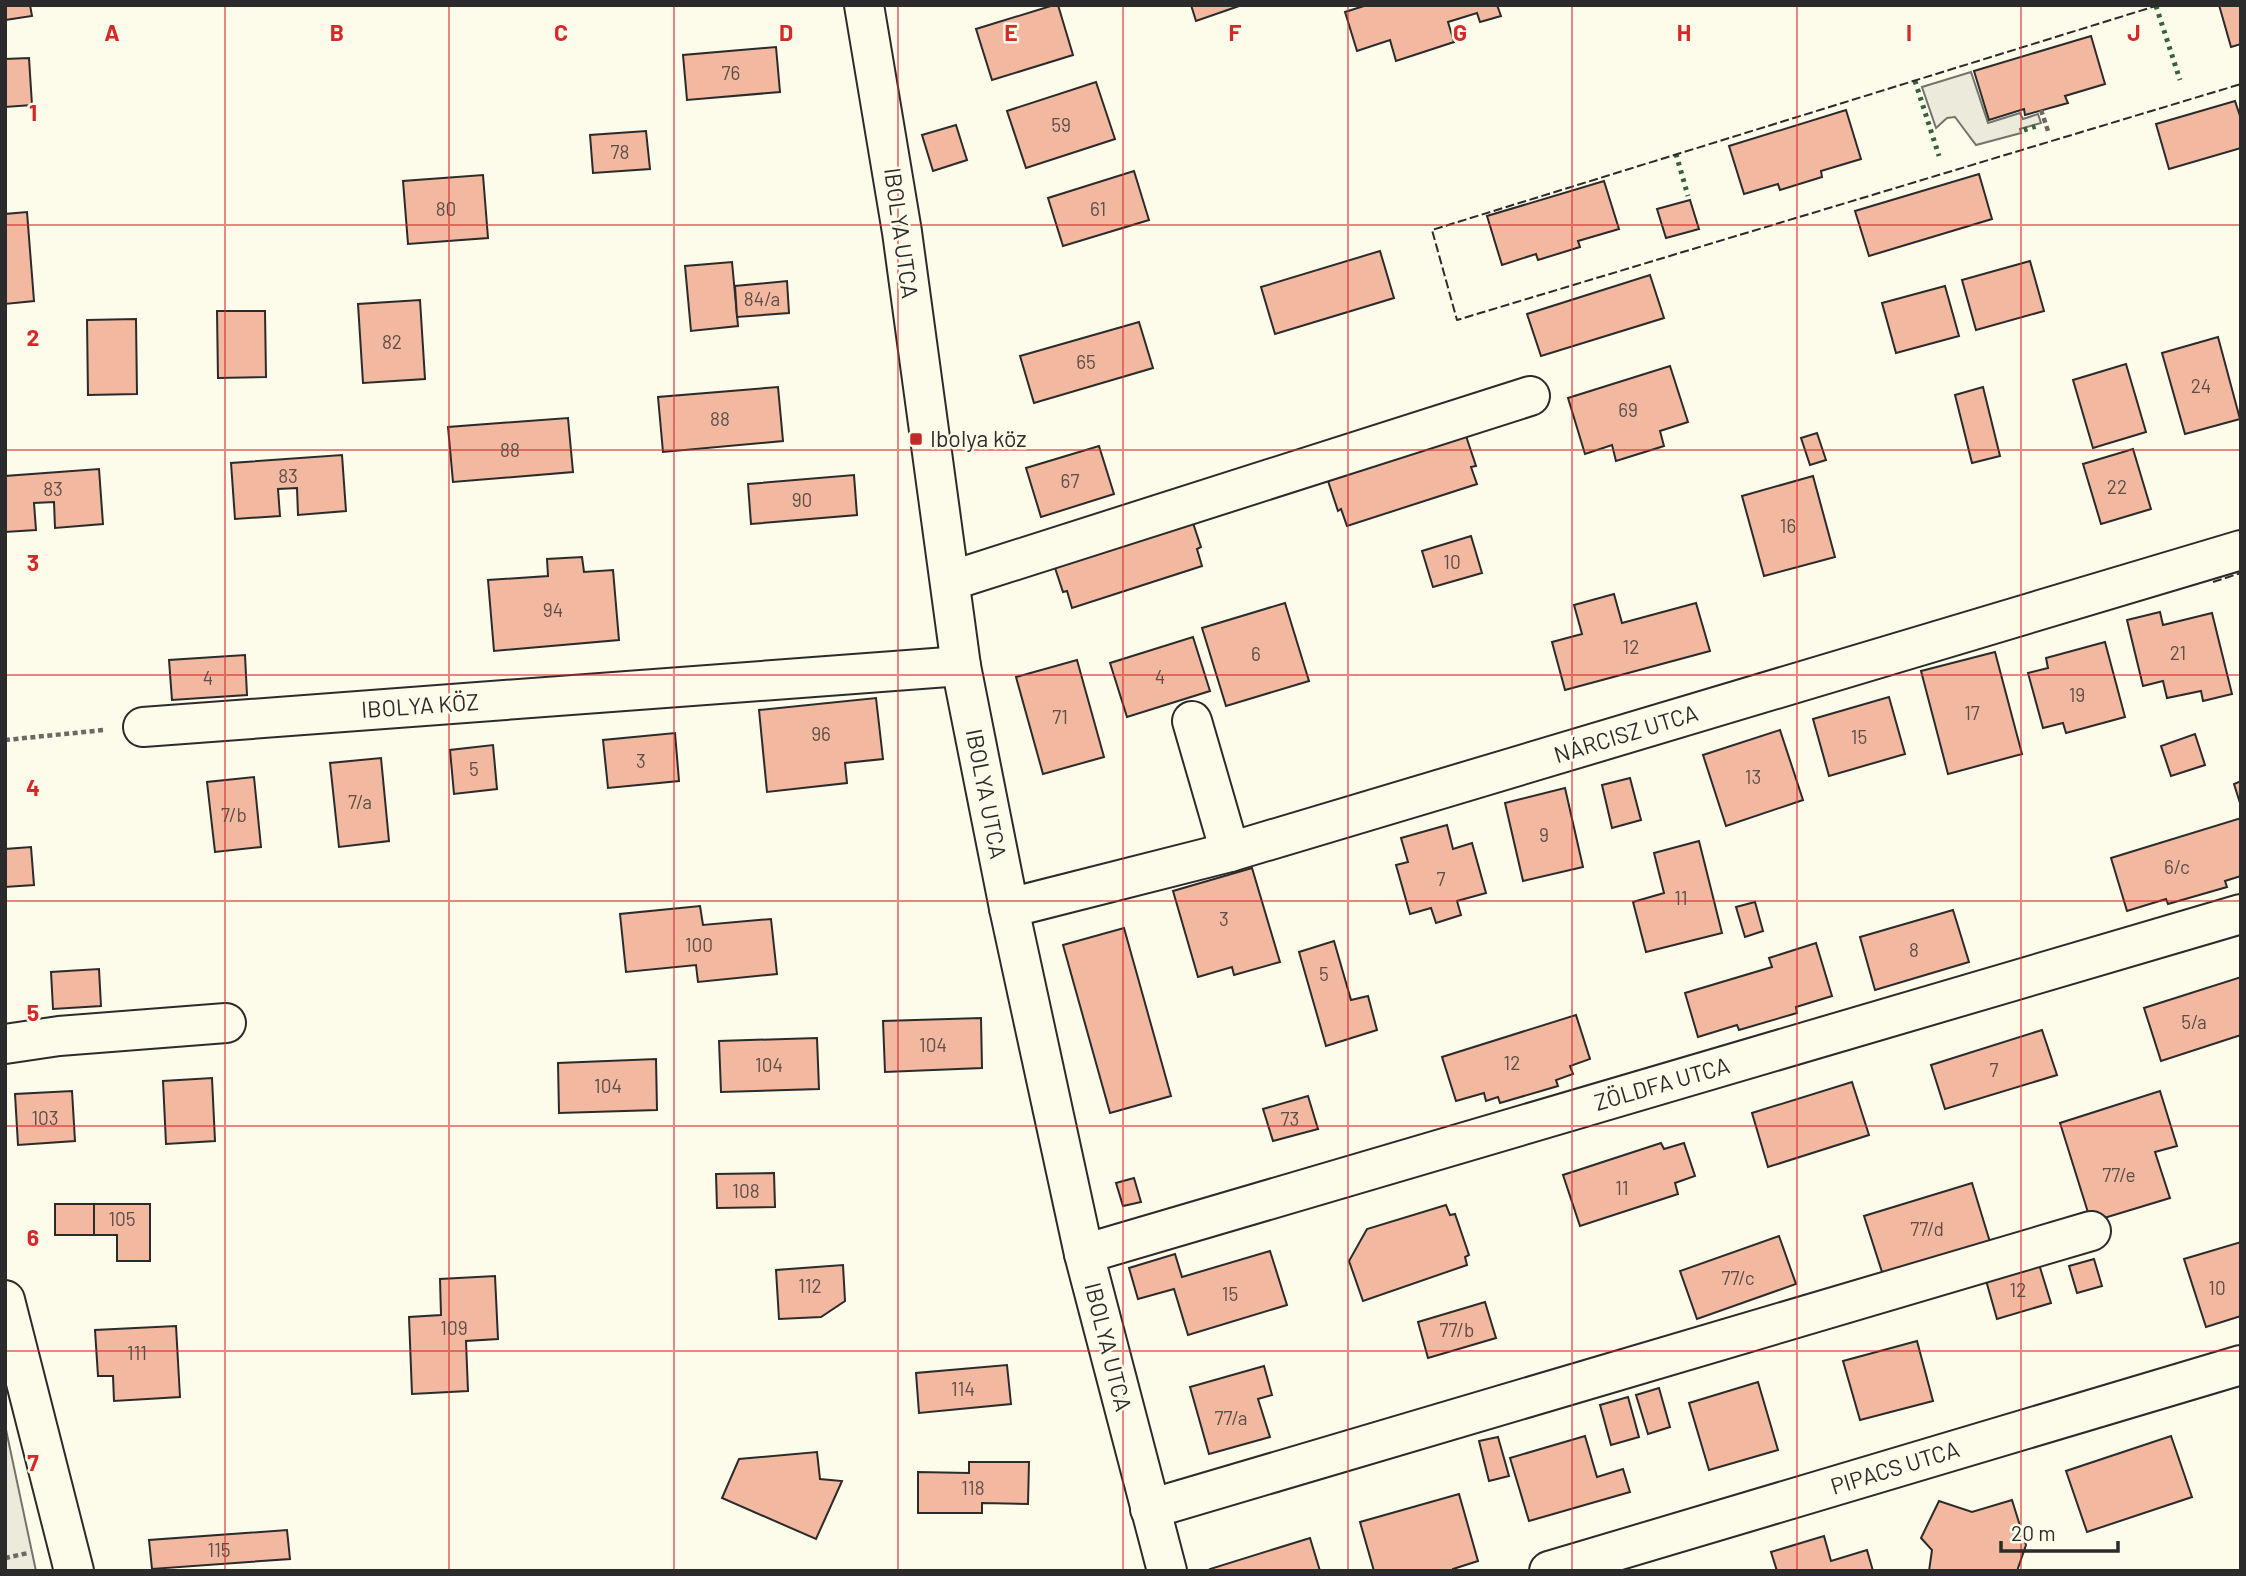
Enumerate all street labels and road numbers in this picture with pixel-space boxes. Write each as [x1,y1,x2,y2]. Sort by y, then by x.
street label: IBOLYA UTCA [879,166,925,300]
street label: IBOLYA KÖZ [360,687,480,723]
street label: NÁRCISZ UTCA [1550,698,1701,768]
street label: IBOLYA UTCA [961,726,1013,861]
street label: ZÖLDFA UTCA [1591,1050,1733,1116]
street label: IBOLYA UTCA [1079,1279,1138,1414]
street label: PIPACS UTCA [1827,1434,1962,1500]

